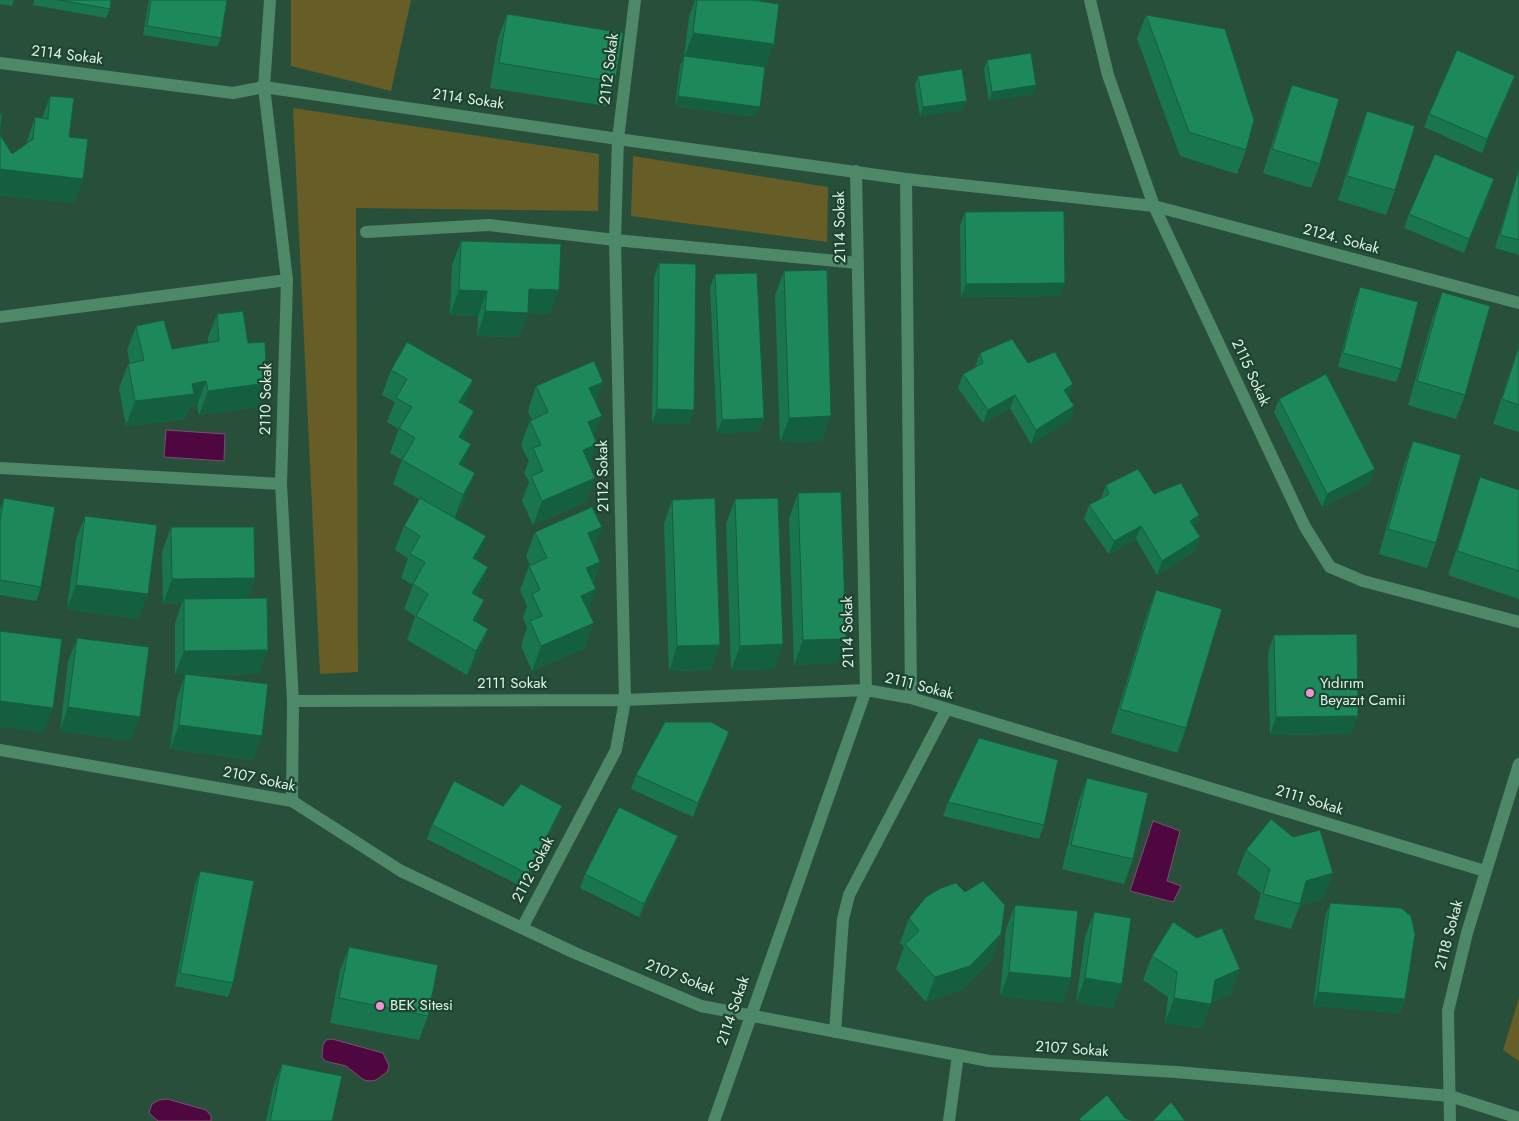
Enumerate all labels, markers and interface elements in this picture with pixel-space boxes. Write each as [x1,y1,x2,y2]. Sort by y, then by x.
street label: 2112 Sokak [597,32,623,106]
street label: 2114 Sokak [30,43,104,69]
street label: 2114 Sokak [431,86,505,114]
street label: 2114 Sokak [831,191,851,263]
street label: 2124. Sokak [1301,221,1381,259]
street label: 2115 Sokak [1227,337,1273,409]
street label: 2110 Sokak [257,363,277,435]
street label: 2112 Sokak [594,440,614,512]
street label: 2114 Sokak [839,596,859,668]
street label: 2111 Sokak [883,670,955,704]
street label: 2111 Sokak [477,675,547,693]
place label: Yıdırım Beyazıt Camii [1320,675,1406,710]
marker: Yıdırım Beyazıt Camii [1304,687,1316,699]
street label: 2107 Sokak [221,764,297,796]
street label: 2111 Sokak [1273,782,1345,820]
street label: 2112 Sokak [509,834,559,906]
street label: 2118 Sokak [1432,898,1468,972]
street label: 2107 Sokak [642,956,718,1000]
street label: 2114 Sokak [714,974,754,1048]
place label: BEK Sitesi [390,997,453,1015]
marker: BEK Sitesi [374,1000,386,1012]
street label: 2107 Sokak [1035,1038,1109,1062]

